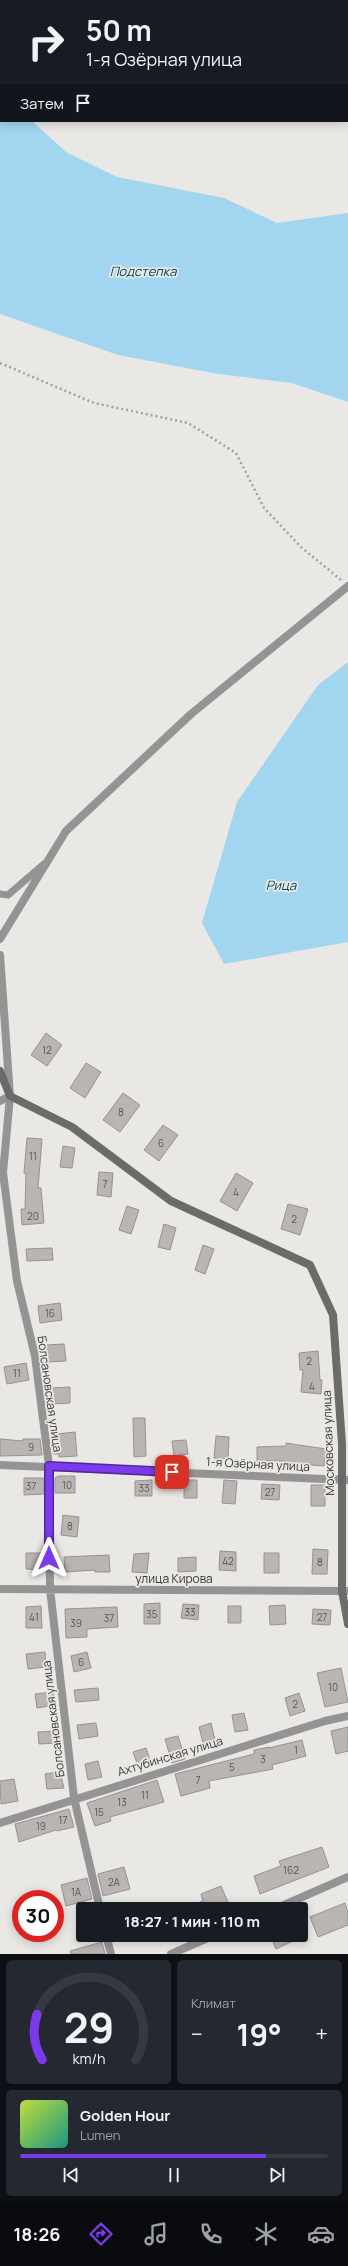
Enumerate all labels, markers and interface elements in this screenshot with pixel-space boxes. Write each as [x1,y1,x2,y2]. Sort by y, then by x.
text: 50 m [86,11,152,49]
icon: right [20,16,72,68]
text: 1-я Озёрная улица [86,47,242,71]
icon: arrive [72,92,94,114]
text: Затем [20,93,64,114]
water label: Подстепка [110,262,177,280]
water label: Рица [266,876,297,894]
house number: 12 [42,1043,52,1057]
house number: 8 [118,1105,124,1119]
house number: 6 [158,1136,164,1150]
house number: 11 [29,1149,37,1163]
house number: 7 [102,1177,108,1191]
house number: 4 [233,1185,239,1199]
house number: 20 [27,1209,39,1223]
house number: 2 [291,1212,297,1226]
house number: 16 [45,1306,55,1320]
street label: Болсановская улица [33,1335,67,1453]
house number: 2 [306,1354,312,1368]
house number: 11 [13,1366,21,1380]
house number: 4 [309,1379,315,1393]
street label: Московская улица [318,1390,338,1496]
house number: 9 [28,1440,34,1454]
street label: 1-я Озёрная улица [206,1453,310,1475]
pin [155,1455,189,1489]
icon: arrive [161,1461,183,1483]
house number: 10 [62,1478,72,1492]
house number: 37 [26,1479,36,1493]
house number: 33 [138,1481,150,1495]
house number: 27 [265,1485,275,1499]
house number: 8 [67,1519,73,1533]
position arrow [28,1537,70,1579]
house number: 42 [222,1554,234,1568]
house number: 8 [317,1555,323,1569]
street label: улица Кирова [135,1570,213,1587]
house number: 33 [184,1605,196,1619]
house number: 35 [146,1607,158,1621]
house number: 41 [29,1610,39,1624]
house number: 27 [317,1610,327,1624]
house number: 37 [104,1611,114,1625]
house number: 39 [70,1616,82,1630]
house number: 6 [78,1655,84,1669]
street label: Болсановская улица [37,1660,69,1778]
house number: 10 [328,1680,338,1694]
house number: 2 [292,1697,298,1711]
street label: Ахтубинская улица [115,1732,225,1780]
house number: 1 [294,1743,298,1757]
house number: 3 [260,1752,266,1766]
house number: 5 [229,1760,235,1774]
house number: 7 [195,1773,201,1787]
house number: 11 [141,1788,149,1802]
house number: 13 [117,1795,127,1809]
house number: 15 [94,1805,104,1819]
house number: 17 [59,1813,67,1827]
house number: 19 [36,1819,46,1833]
house number: 162 [283,1863,299,1877]
house number: 2А [108,1875,121,1889]
house number: 1А [71,1885,82,1899]
speed limit sign: 30 [12,1890,64,1942]
text: 18:27 · 1 мин · 110 m [124,1911,260,1932]
text: Климат [191,1994,236,2012]
text: 29 [63,1999,114,2055]
text: 19° [236,2014,282,2055]
text: − [191,2019,203,2049]
text: + [315,2019,328,2049]
text: km/h [72,2049,105,2068]
text: Golden Hour [80,2105,170,2126]
text: Lumen [80,2126,120,2144]
icon: previous [60,2164,82,2186]
icon: pause [163,2164,185,2186]
icon: next [266,2164,288,2186]
icon: directions [87,2220,115,2248]
icon: music [142,2220,170,2248]
icon: phone [197,2220,225,2248]
icon: climate [252,2220,280,2248]
icon: car [307,2220,335,2248]
text: 18:26 [13,2222,60,2246]

